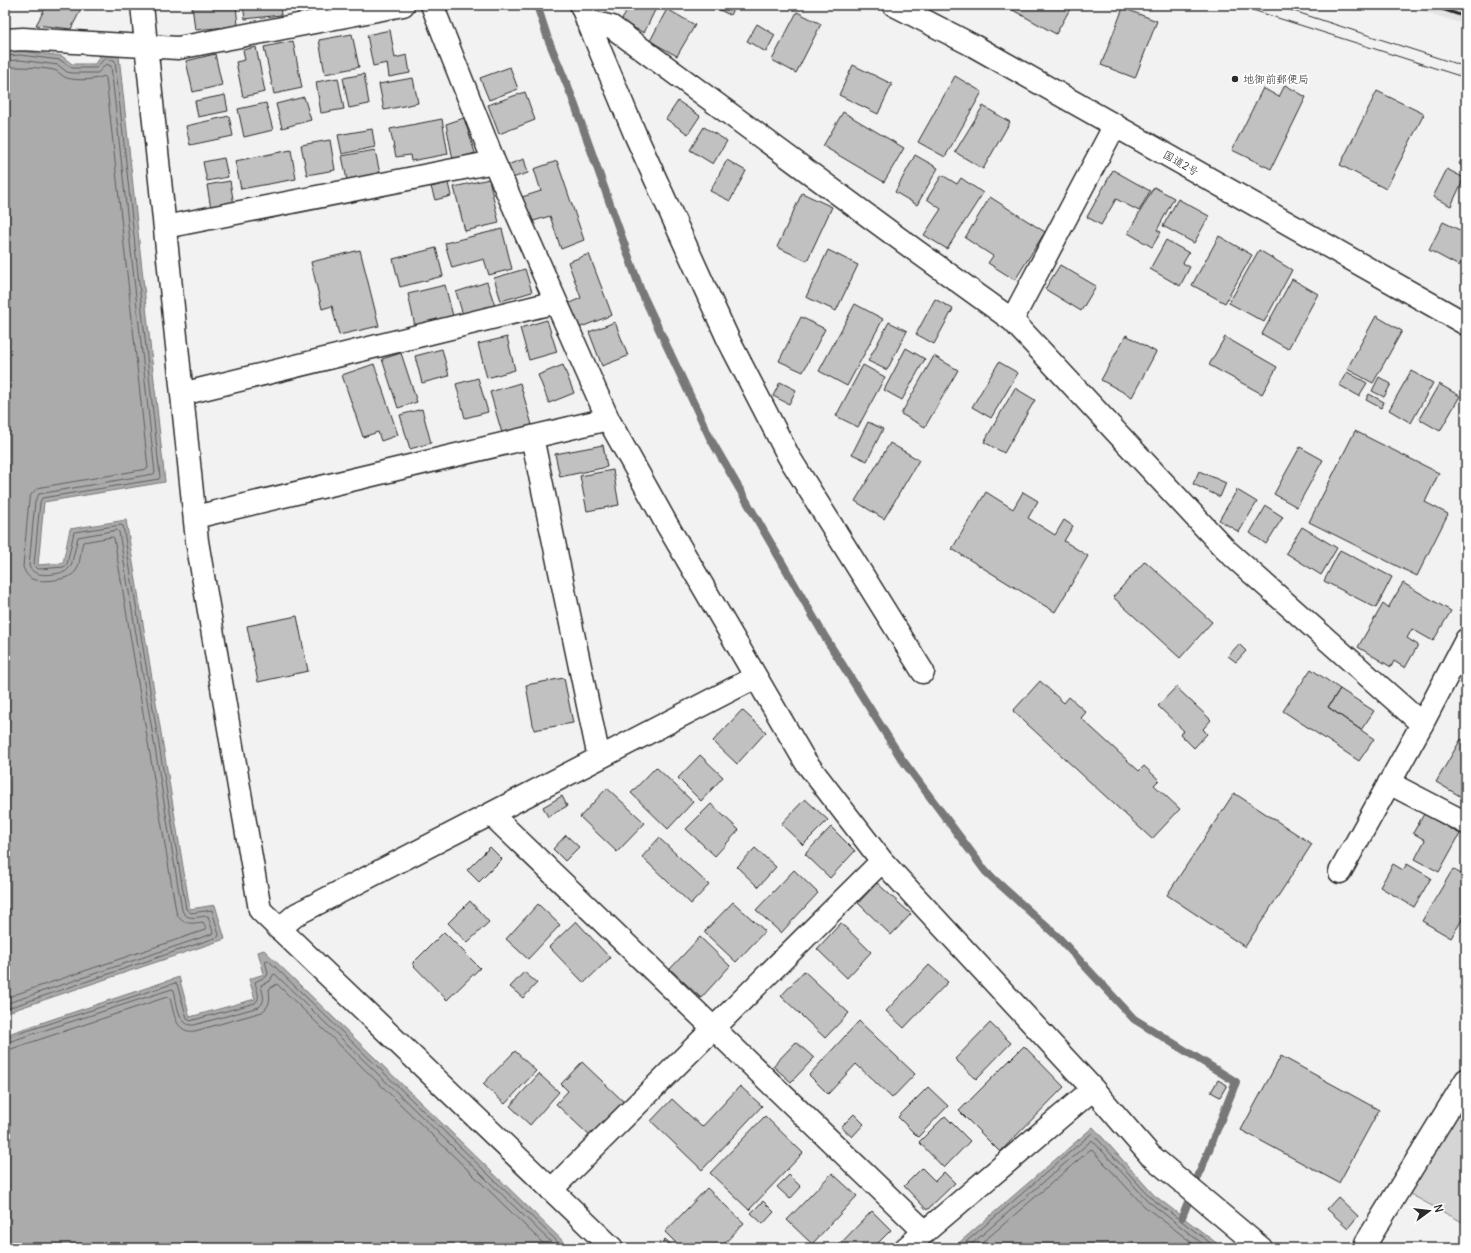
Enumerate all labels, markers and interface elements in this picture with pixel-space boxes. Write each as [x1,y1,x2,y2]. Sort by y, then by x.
place label: 地御前郵便局 [1243,72,1309,86]
marker: 地御前郵便局 [1230,74,1240,84]
street label: 国道2号 [1161,147,1201,179]
north arrow [1409,1191,1449,1231]
text: N [1431,1203,1446,1214]

